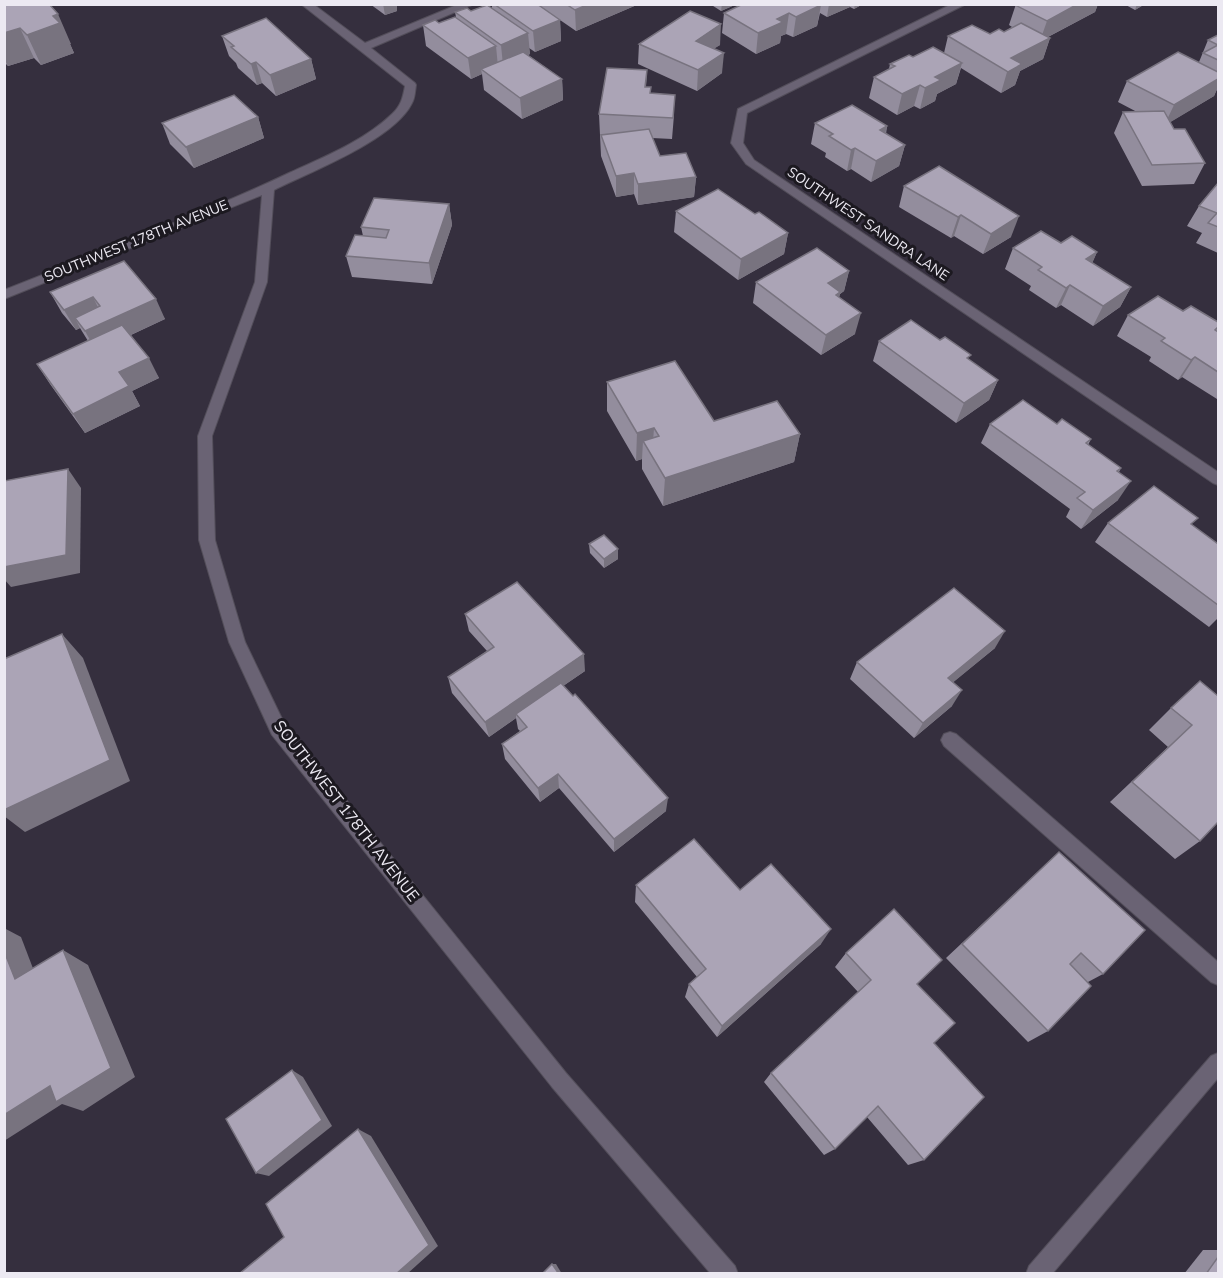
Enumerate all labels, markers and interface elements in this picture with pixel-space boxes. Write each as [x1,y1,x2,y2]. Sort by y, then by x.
street label: SOUTHWEST SANDRA LANE [783,163,953,285]
street label: SOUTHWEST 178TH AVENUE [41,195,231,287]
street label: SOUTHWEST 178TH AVENUE [268,716,424,906]

